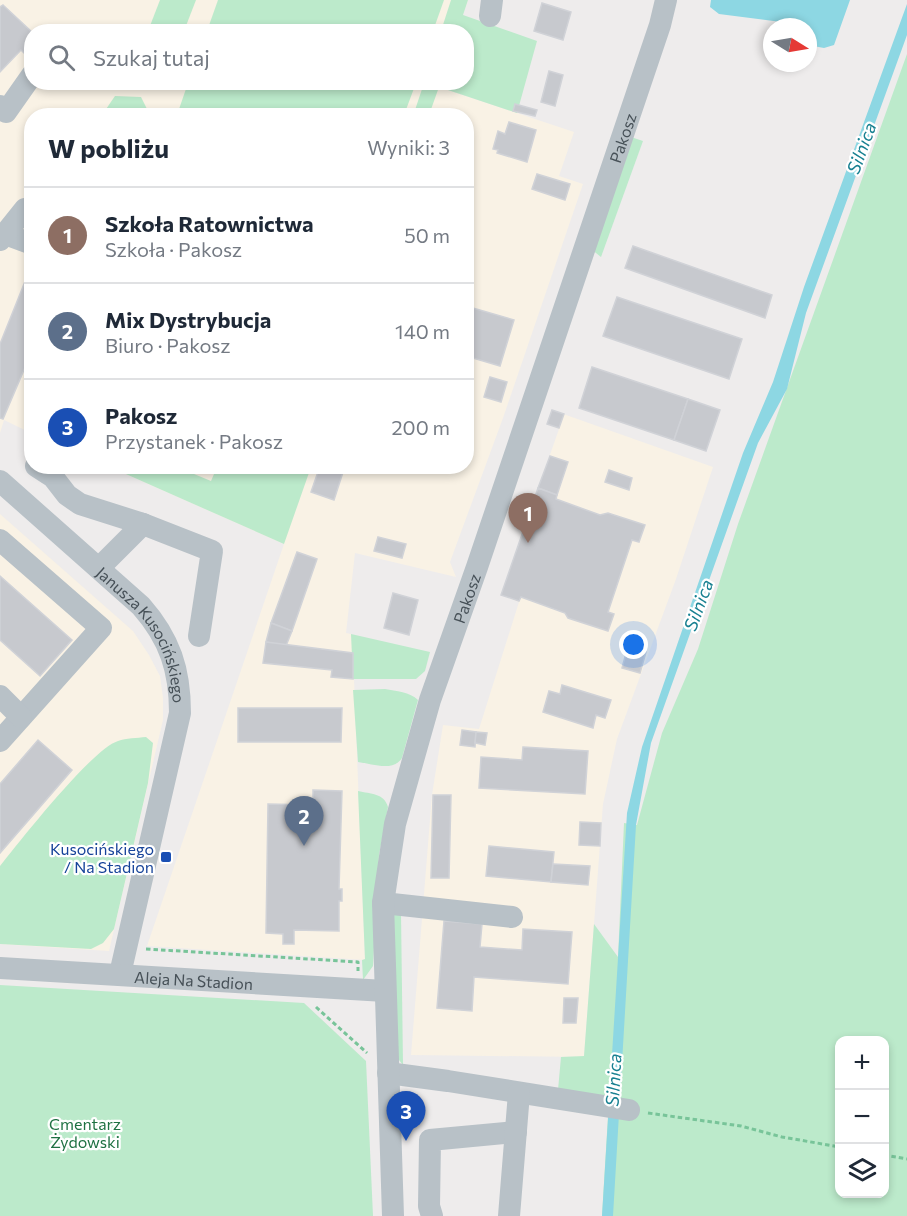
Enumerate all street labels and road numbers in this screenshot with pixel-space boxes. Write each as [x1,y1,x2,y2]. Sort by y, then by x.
street label: Pakosz [605,110,639,165]
street label: Janusza Kusocińskiego [93,562,189,703]
street label: Pakosz [448,571,484,625]
street label: Aleja Na Stadion [134,967,254,993]

